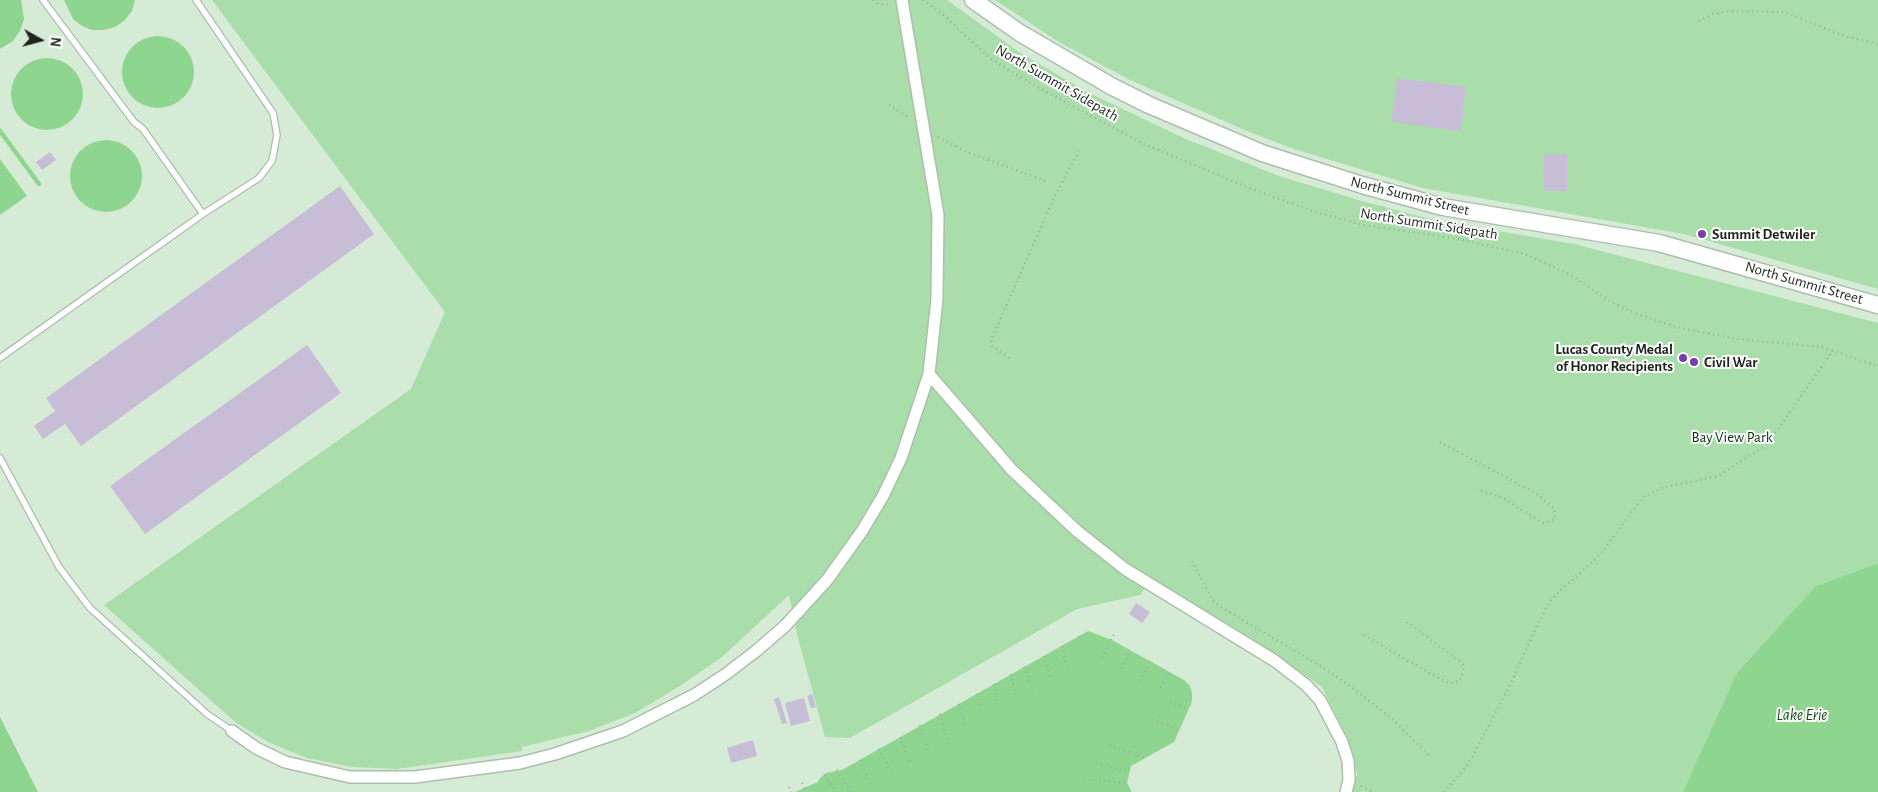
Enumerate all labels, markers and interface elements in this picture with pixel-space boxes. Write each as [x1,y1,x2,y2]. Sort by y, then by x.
north arrow [15,15,65,65]
text: N [47,36,62,48]
street label: North Summit Sidepath [992,40,1122,126]
street label: North Summit Street [1349,173,1471,219]
street label: North Summit Sidepath [1359,204,1499,244]
place label: Summit Detwiler [1712,225,1815,243]
marker: Summit Detwiler [1696,228,1708,240]
street label: North Summit Street [1743,258,1865,308]
place label: Lucas County Medal of Honor Recipients [1555,340,1673,375]
marker: Lucas County Medal of Honor Recipients [1677,352,1689,364]
place label: Civil War [1704,353,1758,371]
marker: Civil War [1688,356,1700,368]
park label: Bay View Park [1691,428,1773,446]
water label: Lake Erie [1777,705,1827,725]

